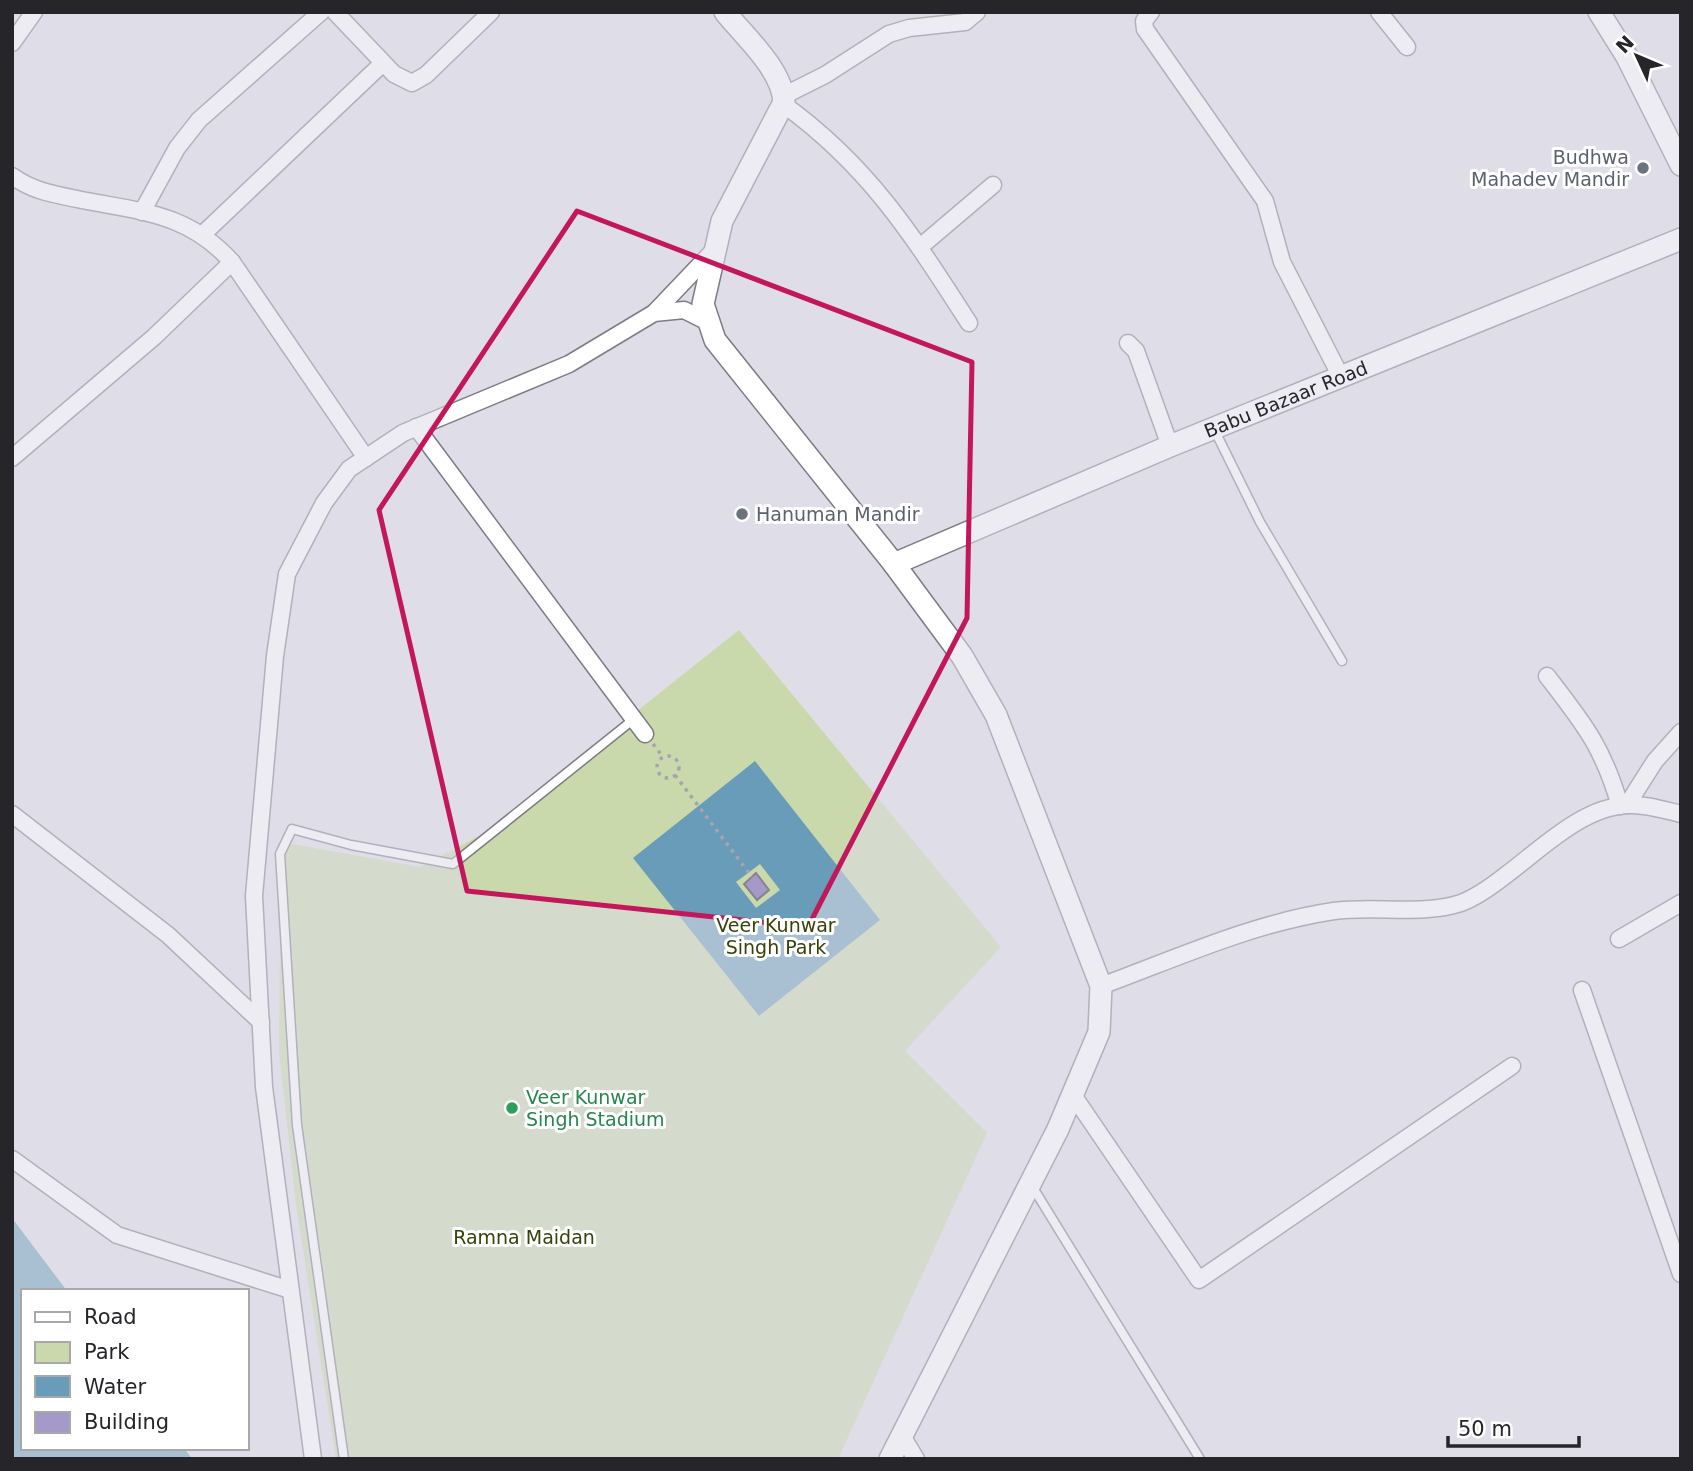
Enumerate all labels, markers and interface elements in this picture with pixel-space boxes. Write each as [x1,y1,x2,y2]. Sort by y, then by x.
north arrow [1602,21,1672,91]
text: N [1611,31,1638,58]
place label: Budhwa Mahadev Mandir [1471,146,1629,190]
marker: Budhwa Mahadev Mandir [1635,160,1651,176]
street label: Babu Bazaar Road [1201,356,1371,442]
place label: Hanuman Mandir [756,503,920,525]
marker: Hanuman Mandir [734,506,750,522]
park label: Veer Kunwar Singh Park [716,914,836,958]
place label: Veer Kunwar Singh Stadium [526,1086,665,1130]
marker: Veer Kunwar Singh Stadium [504,1100,520,1116]
park label: Ramna Maidan [453,1226,595,1248]
legend [21,1289,248,1450]
text: Road [84,1305,137,1329]
text: Park [84,1340,130,1364]
text: Water [84,1375,146,1399]
scale bar [1448,1404,1579,1448]
text: Building [84,1410,169,1434]
text: 50 m [1458,1417,1512,1441]

